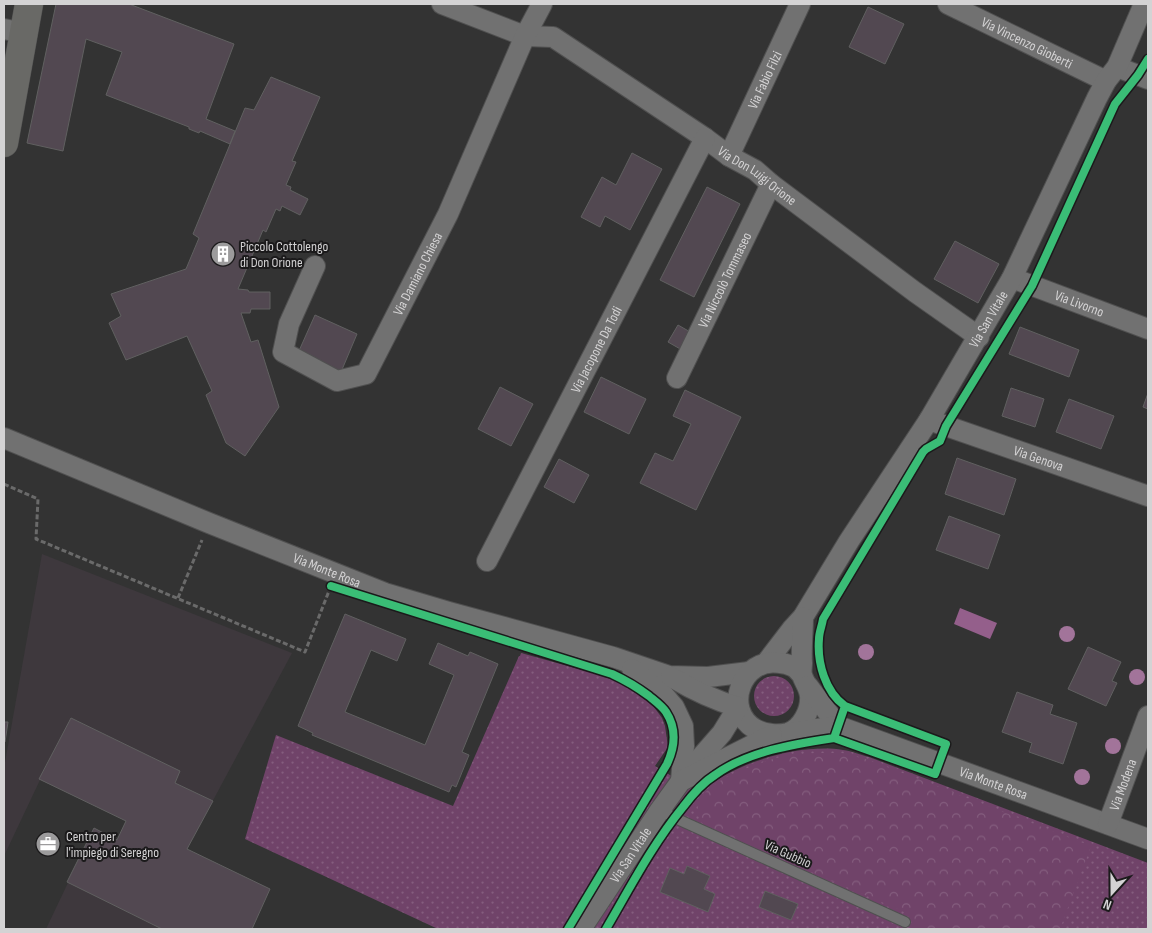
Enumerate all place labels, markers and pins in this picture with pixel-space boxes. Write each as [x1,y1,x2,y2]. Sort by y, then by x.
place label: Piccolo Cottolengo di Don Orione [240,238,329,271]
building icon: Piccolo Cottolengo di Don Orione [210,241,236,267]
place label: Centro per l'impiego di Seregno [66,828,159,861]
office icon: Centro per l'impiego di Seregno [35,831,61,857]

